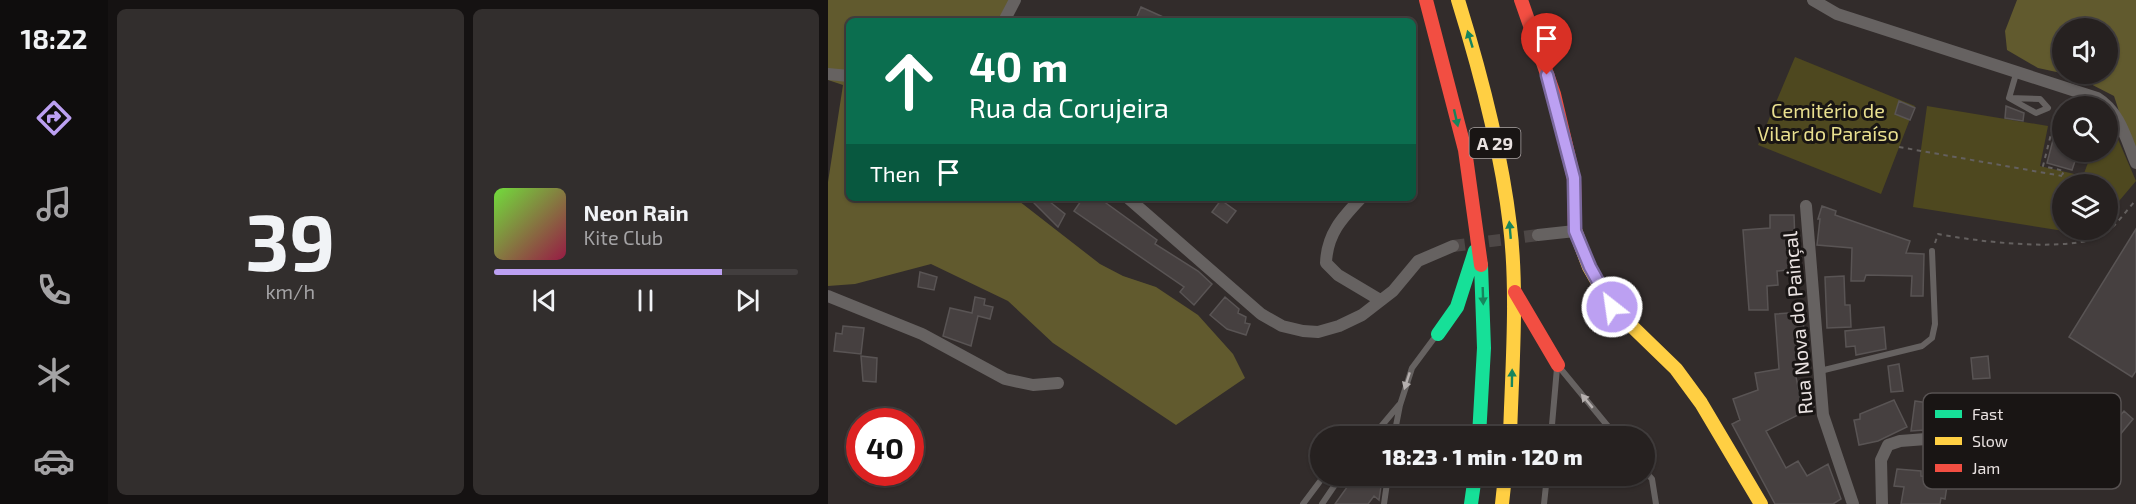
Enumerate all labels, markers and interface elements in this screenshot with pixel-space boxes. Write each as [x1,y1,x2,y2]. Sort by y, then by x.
pin [1521,13,1572,75]
map controls [2052,18,2118,240]
button: sound [2052,18,2118,84]
text: 18:22 [21,22,87,54]
icon: arrive [1530,22,1563,55]
one-way arrow [1465,30,1474,48]
text: 40 m [969,40,1068,90]
icon: ahead [870,42,948,120]
text: Rua da Corujeira [969,91,1169,123]
button: search [2052,96,2118,162]
icon: directions [33,97,75,139]
park label: Cemitério de Vilar do Paraíso [1757,98,1899,145]
one-way arrow [1451,109,1461,127]
road number: A 29 [1470,128,1520,158]
icon: arrive [932,156,965,189]
text: Then [870,160,920,186]
button: layers [2052,174,2118,240]
icon: music [33,183,75,225]
text: 39 [245,193,335,287]
text: Neon Rain [584,199,689,225]
one-way arrow [1505,221,1515,240]
text: Kite Club [584,225,663,249]
street label: Rua Nova do Painçal [1777,230,1818,416]
icon: phone [33,269,75,311]
position arrow [1580,275,1644,339]
text: km/h [265,279,315,303]
icon: previous [528,284,561,317]
icon: pause [629,284,662,317]
icon: next [731,284,764,317]
one-way arrow [1479,287,1488,306]
icon: climate [33,354,75,396]
one-way arrow [1508,369,1517,388]
one-way arrow [1402,372,1412,390]
legend [1923,393,2121,489]
one-way arrow [1581,394,1594,409]
text: Fast [1972,404,2003,423]
speed limit sign: 40 [846,408,924,486]
text: Slow [1972,431,2008,450]
icon: car [33,440,75,482]
text: 18:23 · 1 min · 120 m [1382,443,1583,469]
text: Jam [1972,458,2000,477]

